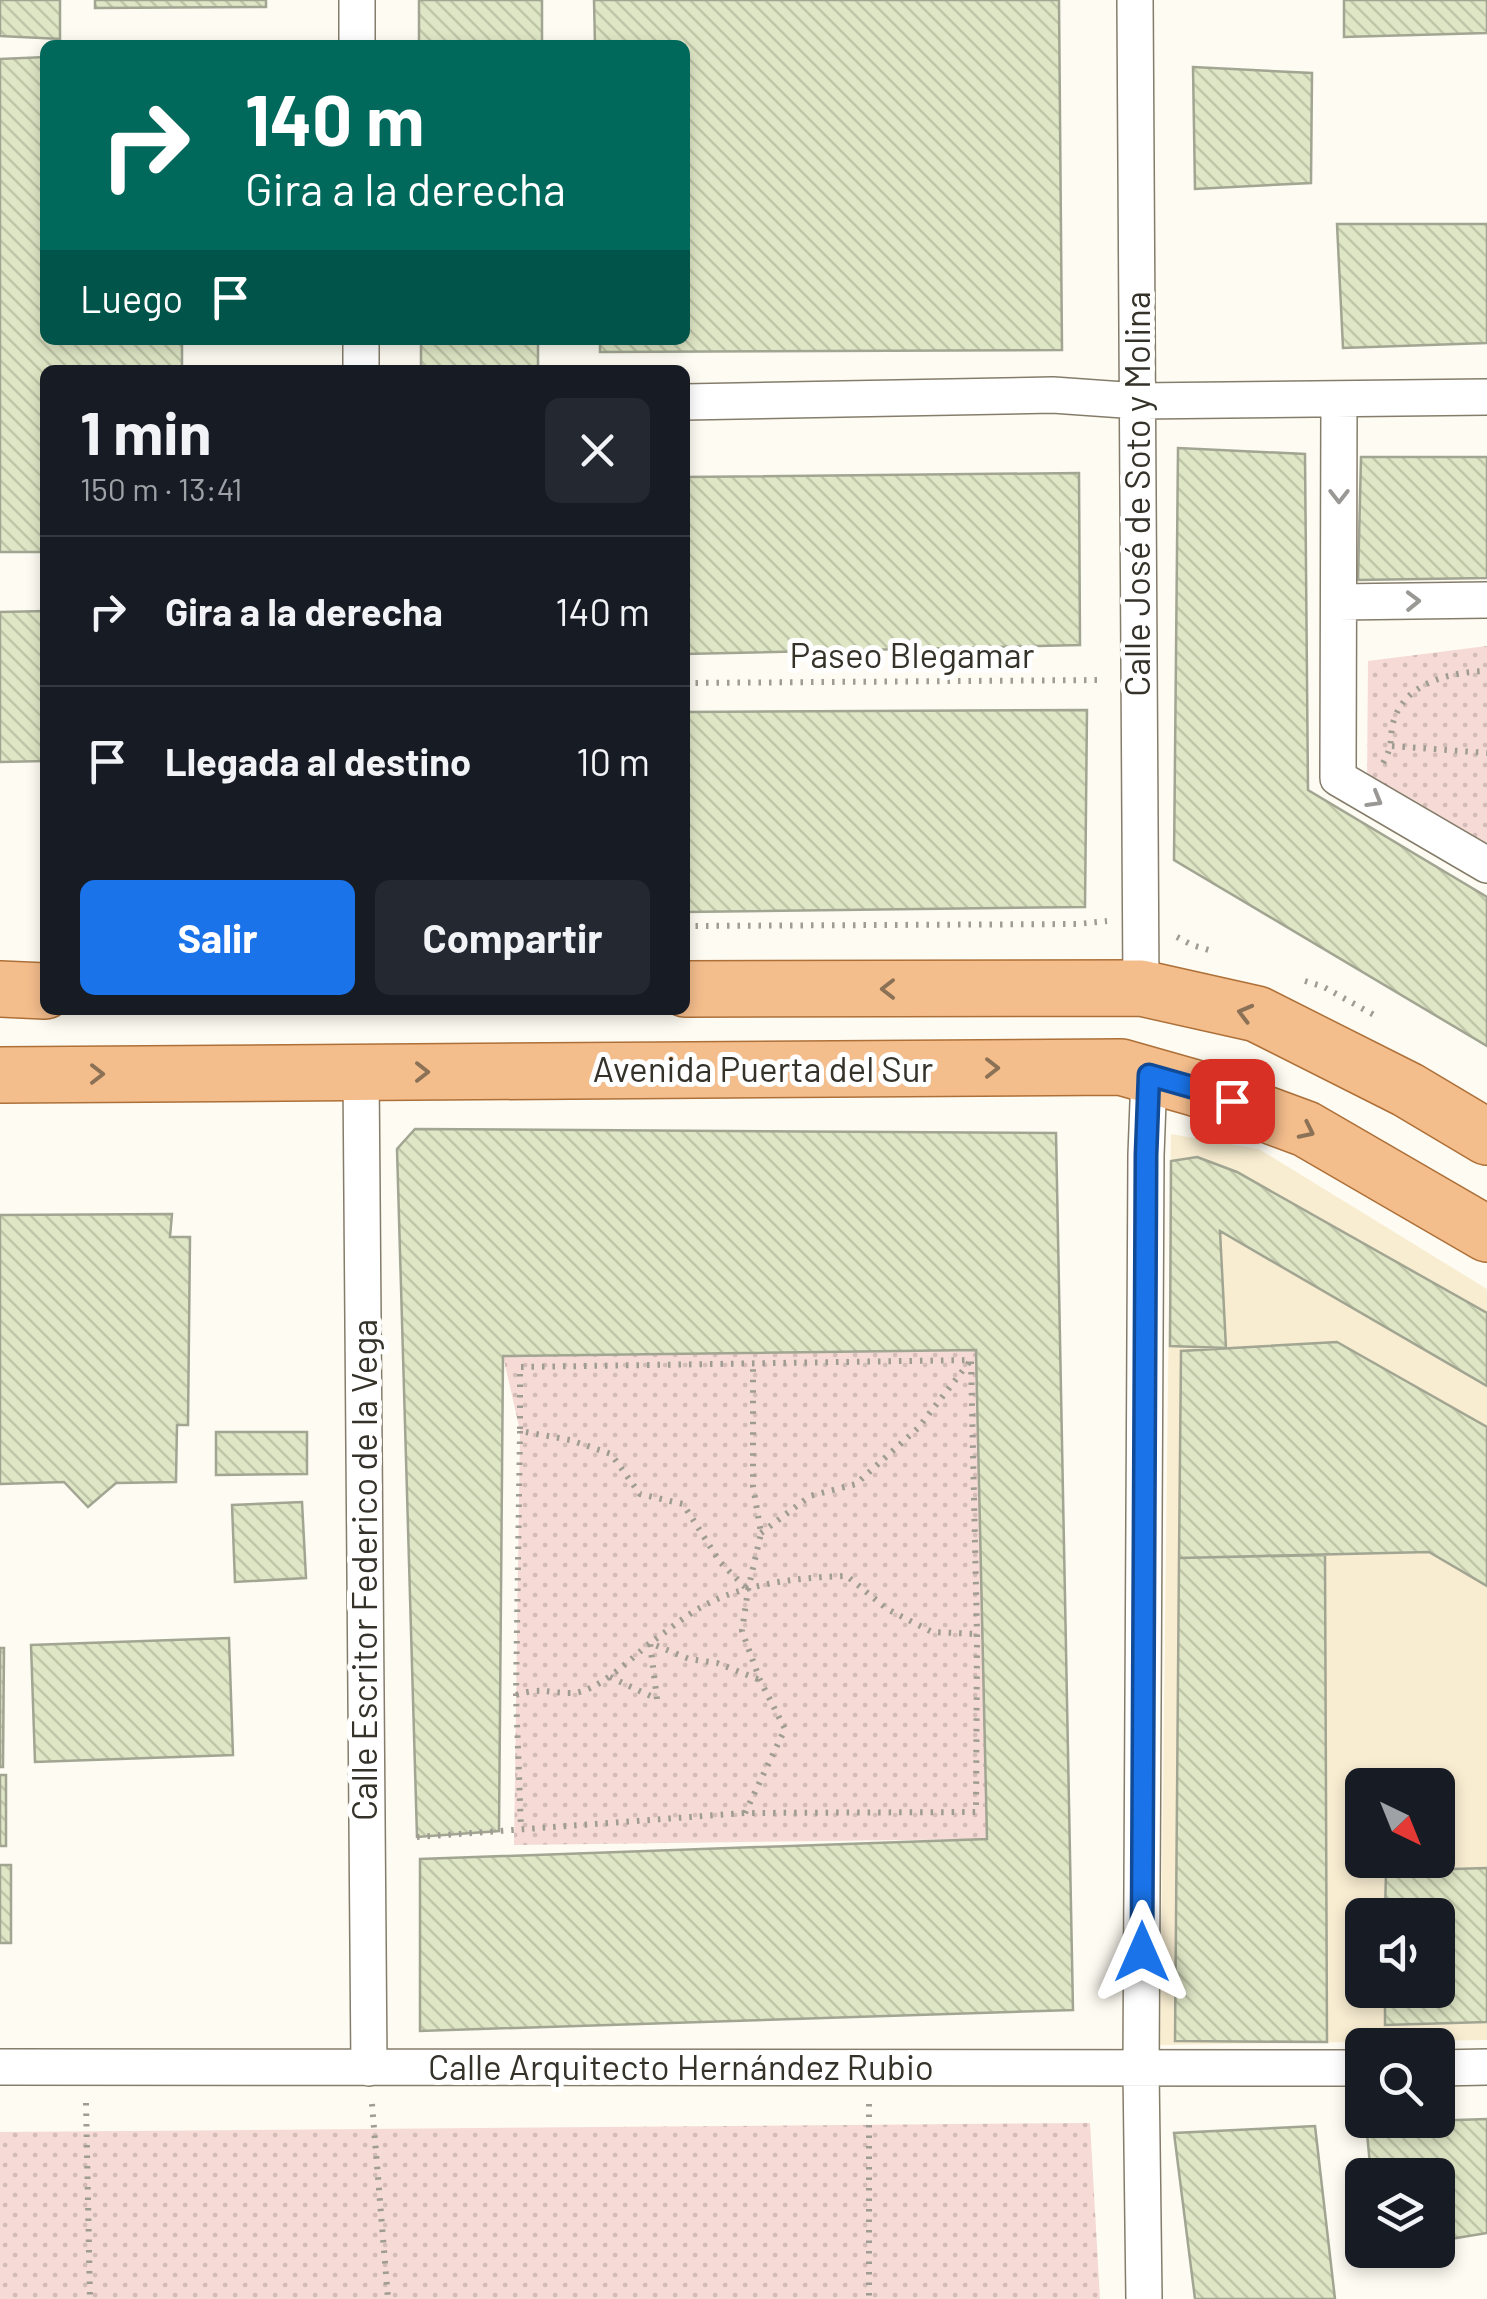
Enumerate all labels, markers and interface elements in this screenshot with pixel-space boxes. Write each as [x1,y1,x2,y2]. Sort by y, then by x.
text: 140 m [245,76,424,160]
icon: right [80,80,210,210]
text: Gira a la derecha [245,161,566,215]
icon: arrive [203,270,258,325]
text: Luego [80,275,183,321]
street label: Calle José de Soto y Molina [1115,291,1157,697]
text: 1 min [80,395,211,467]
button: close [545,398,650,503]
text: 150 m · 13:41 [80,469,243,507]
one-way arrow [1328,490,1350,505]
icon: right [80,584,135,639]
text: Gira a la derecha [165,588,443,634]
text: 140 m [555,588,650,634]
one-way arrow [1405,590,1421,611]
street label: Paseo Blegamar [790,633,1035,675]
icon: arrive [80,734,135,789]
text: Llegada al destino [165,738,471,784]
text: 10 m [576,738,650,784]
one-way arrow [1365,788,1383,807]
button: Salir [80,880,355,995]
button: Compartir [375,880,650,995]
one-way arrow [880,978,896,1000]
one-way arrow [1237,1003,1255,1024]
street label: Avenida Puerta del Sur [593,1047,933,1089]
one-way arrow [986,1057,1001,1079]
pin [1190,1059,1275,1144]
one-way arrow [416,1061,431,1083]
one-way arrow [90,1063,106,1085]
icon: arrive [1205,1074,1260,1129]
one-way arrow [1296,1118,1314,1138]
street label: Calle Escritor Federico de la Vega [342,1319,384,1821]
north arrow [1345,1768,1455,1878]
map controls [1345,1768,1455,2268]
button: sound [1345,1898,1455,2008]
position arrow [1090,1900,1194,2004]
button: search [1345,2028,1455,2138]
street label: Calle Arquitecto Hernández Rubio [428,2045,934,2087]
button: layers [1345,2158,1455,2268]

